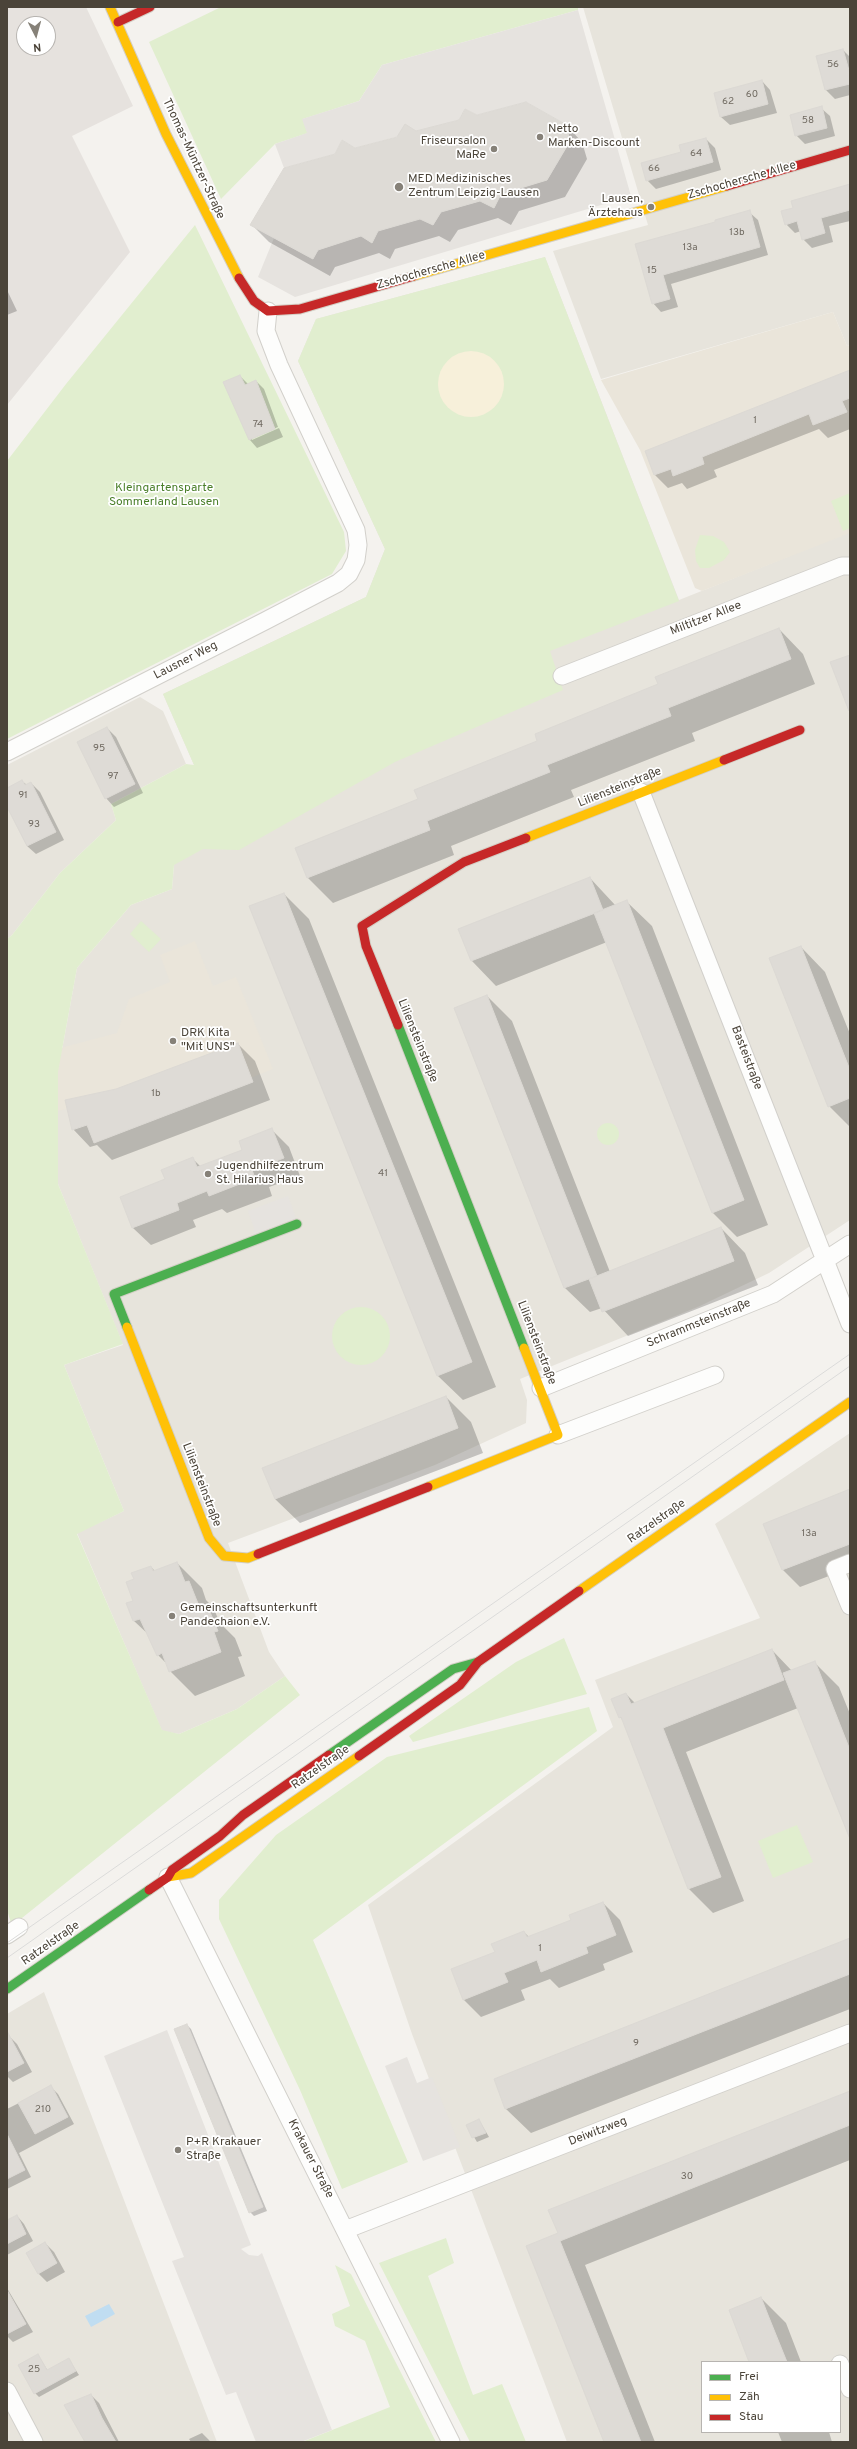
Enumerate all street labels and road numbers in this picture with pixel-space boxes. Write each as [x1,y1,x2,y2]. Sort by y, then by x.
street label: Thomas-Müntzer-Straße [159,96,227,222]
street label: Zschochersche Allee [686,159,798,203]
street label: Zschochersche Allee [375,249,487,293]
street label: Miltitzer Allee [668,599,744,639]
street label: Lausner Weg [152,639,220,683]
street label: Liliensteinstraße [576,765,664,811]
street label: Liliensteinstraße [394,997,440,1085]
street label: Basteistraße [727,1024,765,1092]
street label: Schrammsteinstraße [645,1297,753,1351]
street label: Liliensteinstraße [513,1299,559,1387]
street label: Liliensteinstraße [178,1441,224,1529]
street label: Ratzelstraße [625,1497,689,1547]
street label: Ratzelstraße [289,1743,353,1793]
street label: Ratzelstraße [19,1919,83,1969]
street label: Deiwitzweg [567,2114,629,2150]
street label: Krakauer Straße [284,2117,336,2201]

